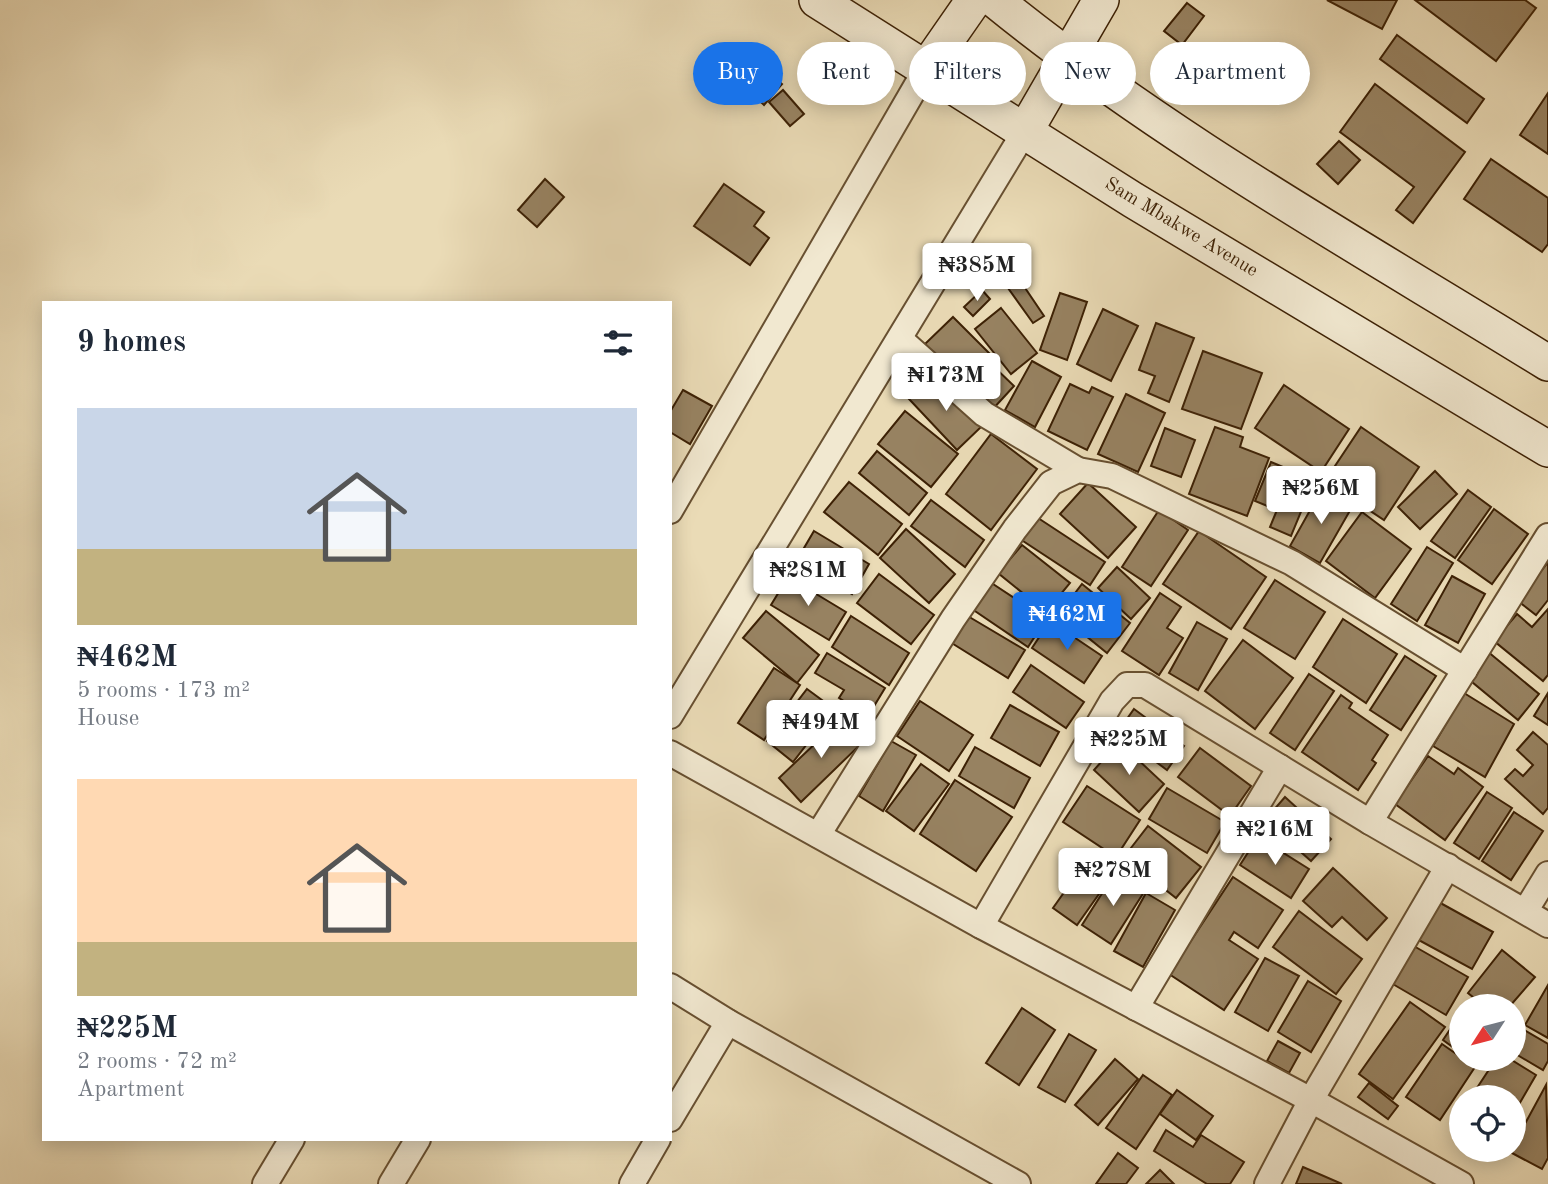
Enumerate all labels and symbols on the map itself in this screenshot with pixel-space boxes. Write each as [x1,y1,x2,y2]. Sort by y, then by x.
street label: Sam Mbakwe Avenue [1101,175,1261,281]
pin: ₦385M [928,244,1026,303]
pin: ₦173M [897,354,995,413]
pin: ₦256M [1272,466,1370,526]
pin: ₦281M [759,548,857,608]
pin: ₦462M [1018,592,1116,652]
pin: ₦494M [772,700,870,760]
pin: ₦225M [1080,718,1178,777]
pin: ₦216M [1226,808,1324,867]
pin: ₦278M [1064,848,1162,908]
north arrow [1449,994,1526,1071]

